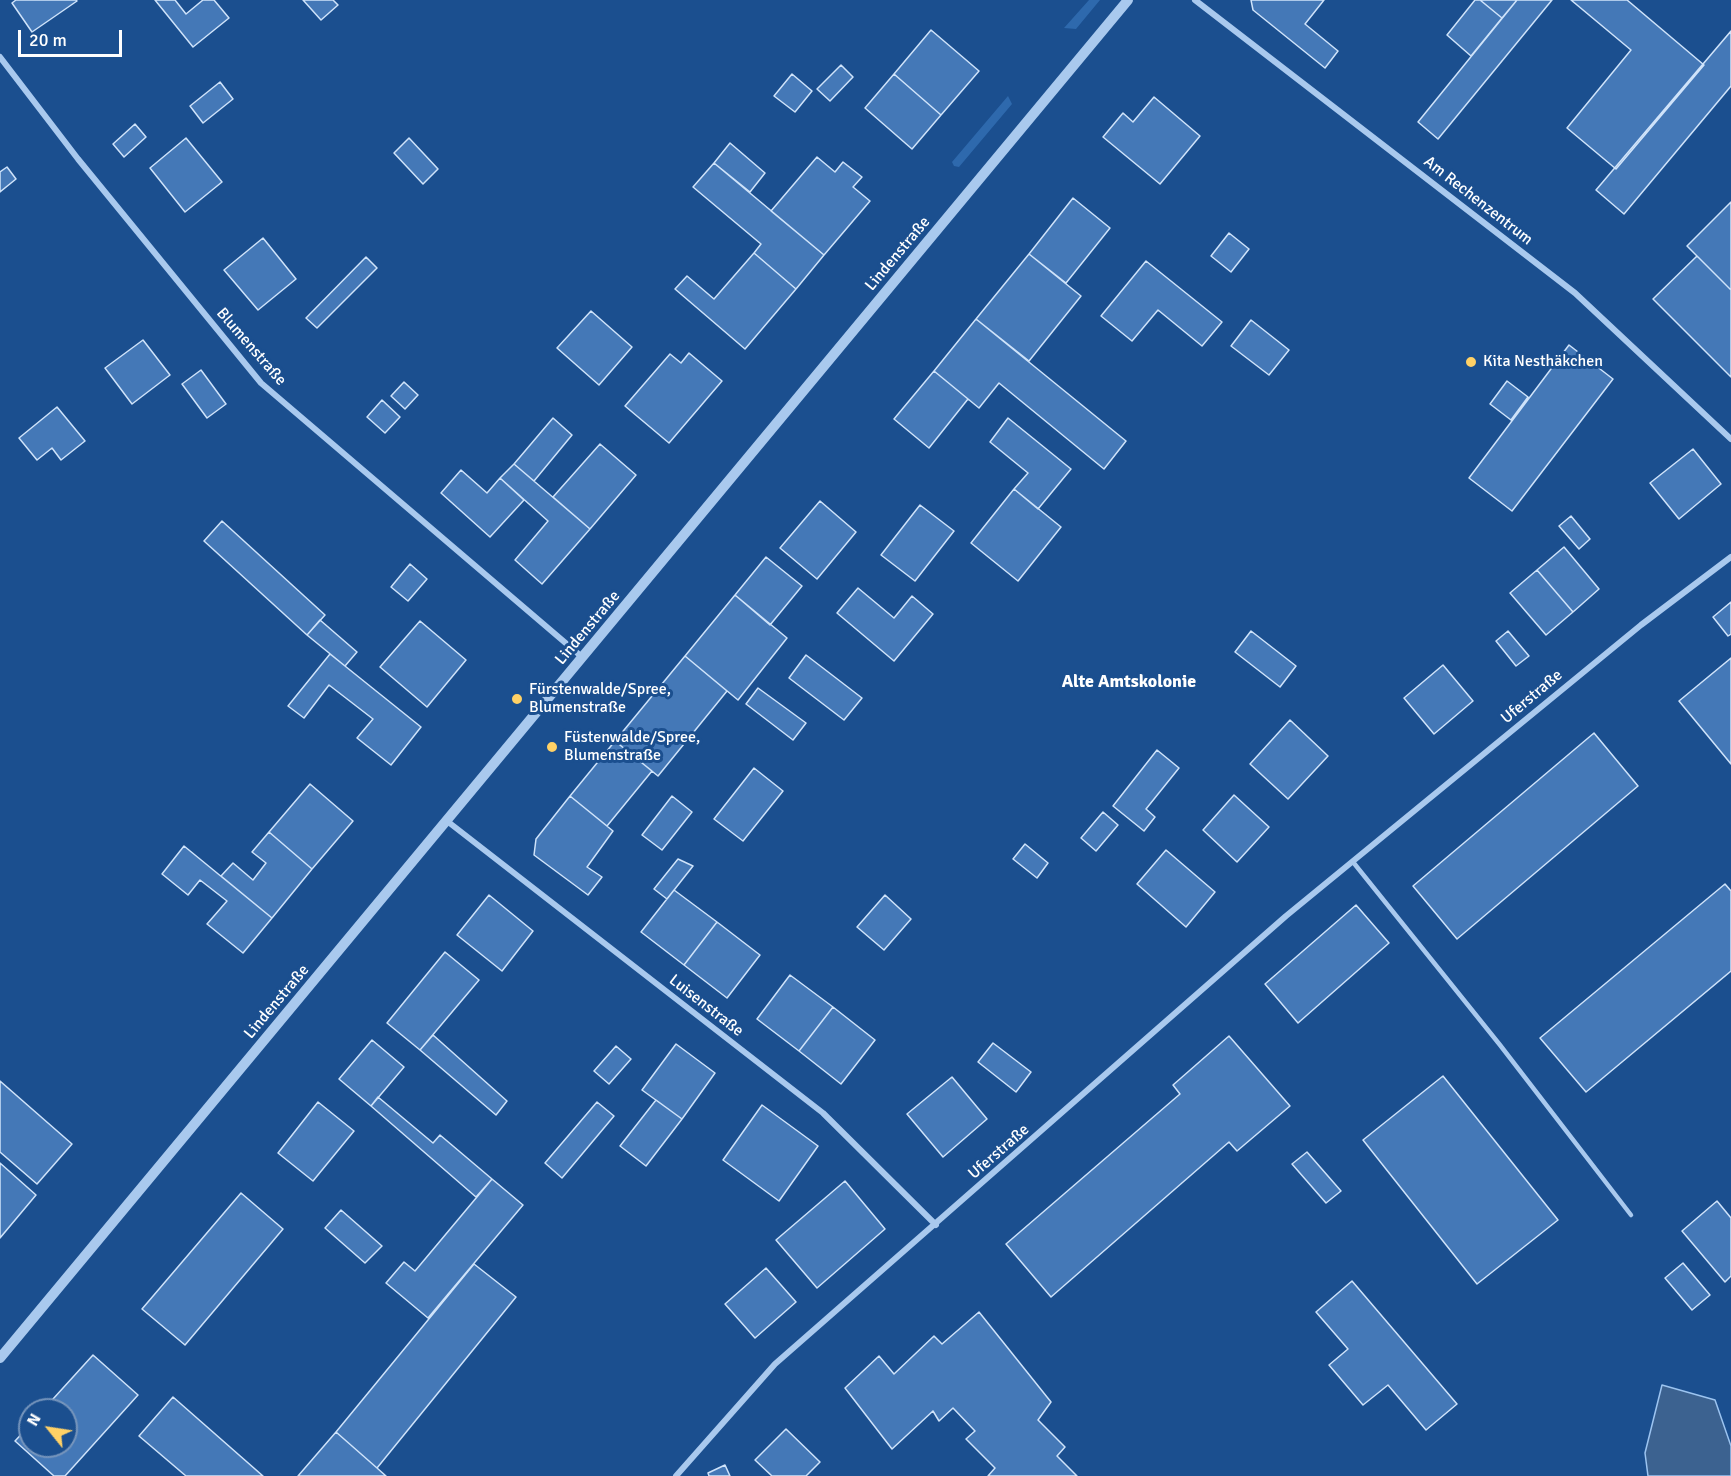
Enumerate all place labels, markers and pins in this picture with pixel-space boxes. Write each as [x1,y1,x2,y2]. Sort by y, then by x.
place label: Kita Nesthäkchen [1483,352,1603,372]
marker: Kita Nesthäkchen [1464,355,1478,369]
place label: Fürstenwalde/Spree, Blumenstraße [529,680,671,718]
marker: Fürstenwalde/Spree, Blumenstraße [510,692,524,706]
place label: Füstenwalde/Spree, Blumenstraße [564,728,700,766]
marker: Füstenwalde/Spree, Blumenstraße [545,740,559,754]

